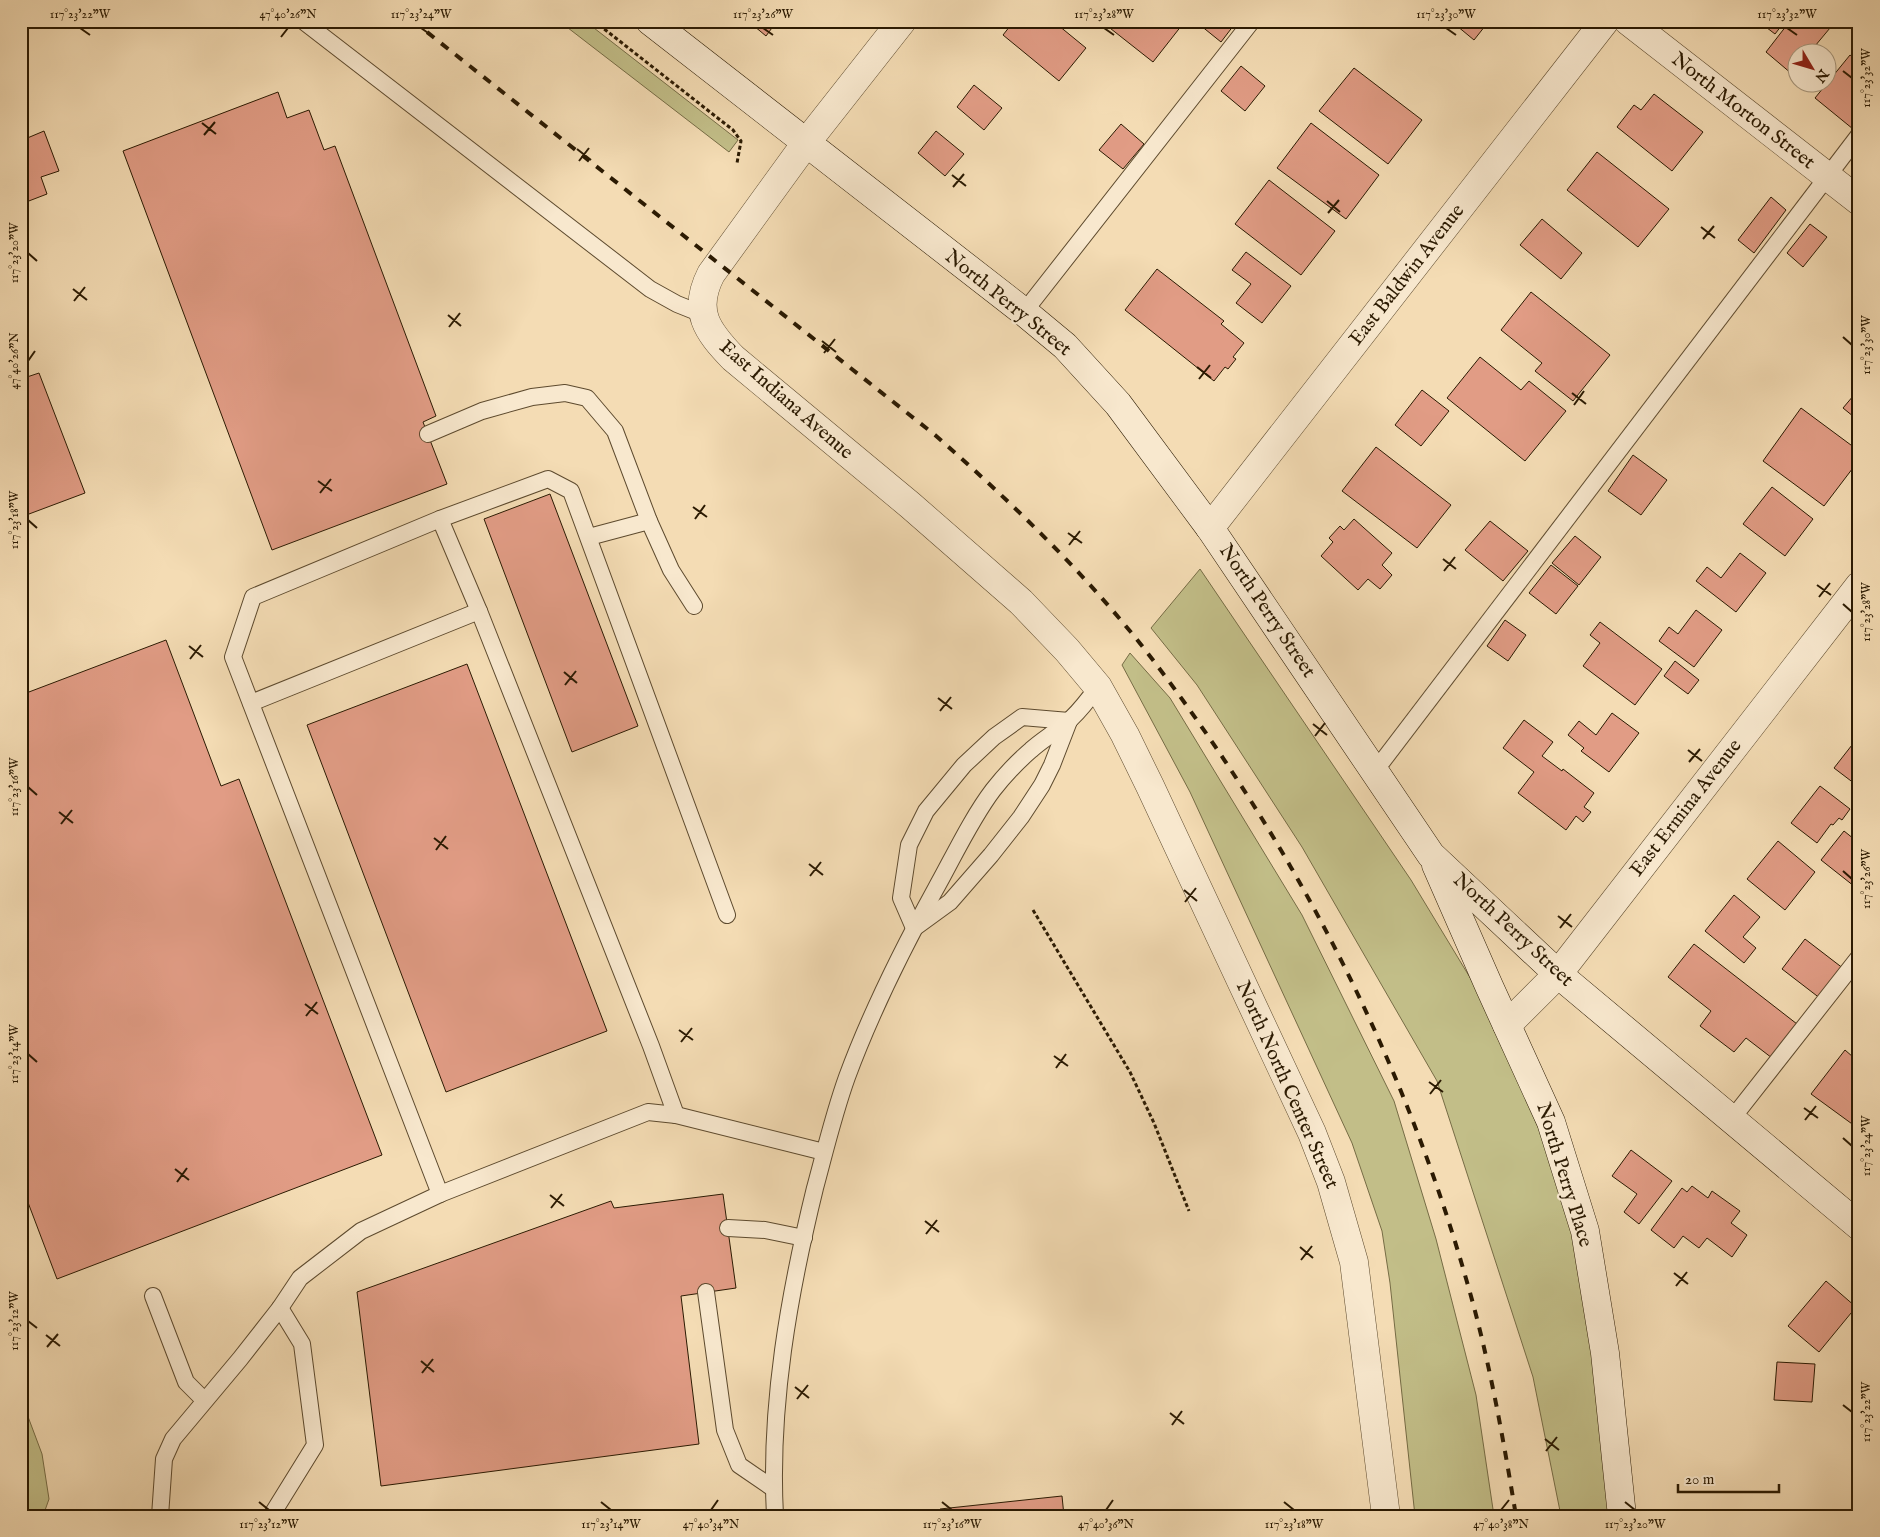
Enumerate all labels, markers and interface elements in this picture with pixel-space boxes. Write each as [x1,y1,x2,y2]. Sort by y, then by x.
text: 117°23'22"W [50,7,111,22]
text: 47°40'26"N [259,7,317,22]
text: 117°23'24"W [391,7,452,22]
text: 117°23'26"W [733,7,793,22]
text: 117°23'28"W [1074,7,1134,22]
text: 117°23'30"W [1416,7,1476,22]
text: 117°23'32"W [1757,7,1817,22]
north arrow [1788,42,1838,92]
street label: North Morton Street [1666,47,1820,175]
text: 117°23'32"W [1859,48,1874,108]
text: N [1811,64,1833,86]
street label: East Baldwin Avenue [1344,199,1470,351]
text: 117°23'20"W [7,222,22,283]
street label: North Perry Street [940,244,1076,362]
text: 117°23'30"W [1859,315,1874,375]
text: 47°40'26"N [7,332,22,390]
street label: East Indiana Avenue [714,335,858,465]
text: 117°23'18"W [7,490,22,549]
street label: North Perry Street [1213,539,1321,683]
text: 117°23'28"W [1859,582,1874,642]
street label: East Ermina Avenue [1625,734,1747,882]
text: 117°23'16"W [7,757,22,816]
text: 117°23'26"W [1859,849,1874,909]
street label: North Perry Street [1448,868,1579,992]
street label: North North Center Street [1230,977,1344,1193]
text: 117°23'14"W [7,1024,22,1084]
street label: North Perry Place [1530,1100,1598,1250]
text: 117°23'24"W [1859,1115,1874,1176]
text: 117°23'12"W [7,1291,22,1351]
text: 117°23'22"W [1859,1381,1874,1442]
scale bar [1678,1462,1779,1494]
text: 20 m [1685,1470,1715,1489]
text: 117°23'12"W [239,1517,299,1532]
text: 117°23'14"W [581,1517,641,1532]
text: 47°40'34"N [683,1517,740,1532]
text: 117°23'16"W [923,1517,982,1532]
text: 47°40'36"N [1078,1517,1135,1532]
text: 117°23'18"W [1265,1517,1324,1532]
text: 47°40'38"N [1473,1517,1529,1532]
text: 117°23'20"W [1605,1517,1666,1532]

